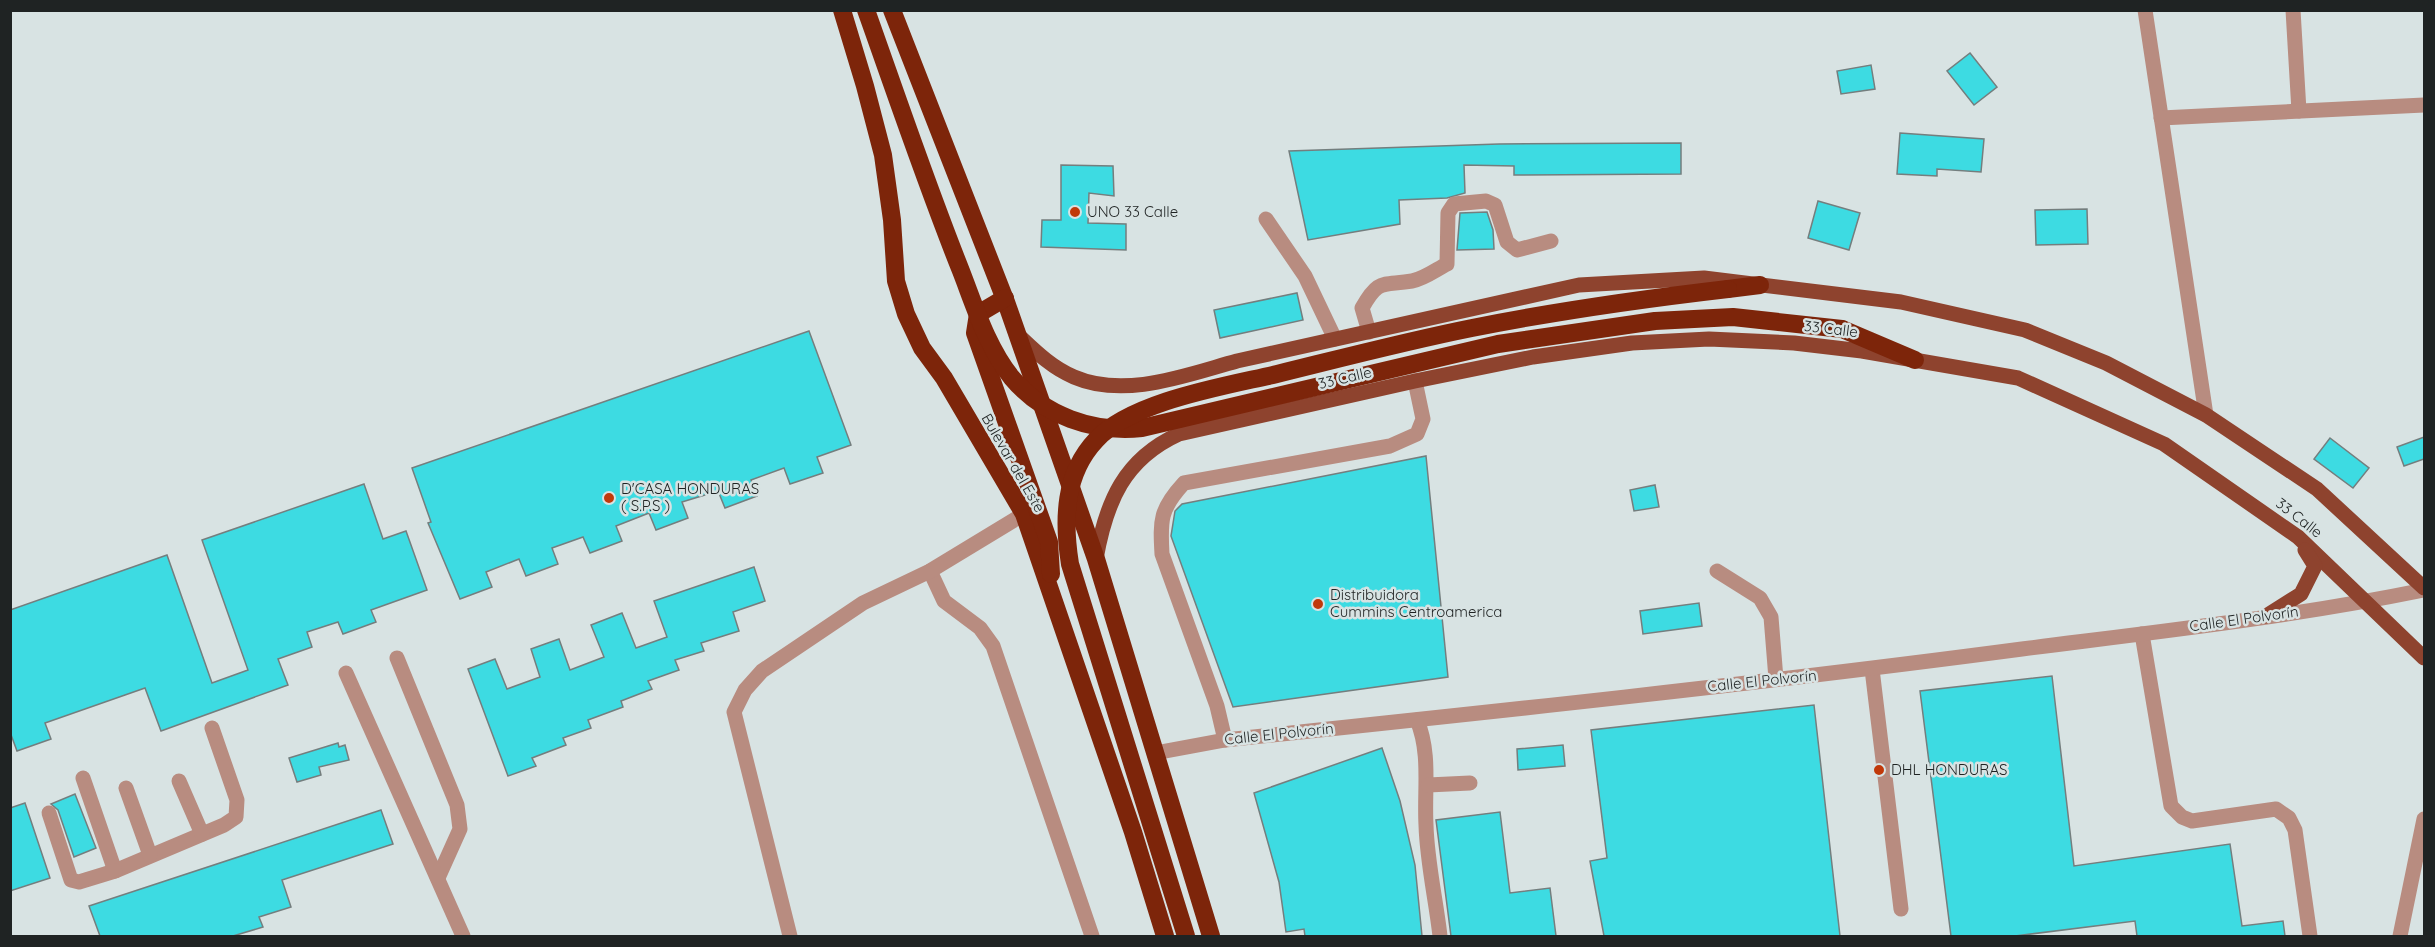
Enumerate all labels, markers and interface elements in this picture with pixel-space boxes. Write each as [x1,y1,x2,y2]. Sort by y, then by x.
place label: UNO 33 Calle [1087,202,1178,221]
marker: UNO 33 Calle [1068,205,1082,219]
street label: 33 Calle [1803,316,1859,341]
street label: 33 Calle [1316,362,1373,393]
street label: Bulevar del Este [977,410,1049,516]
place label: D'CASA HONDURAS ( S.P.S ) [621,479,759,515]
marker: D'CASA HONDURAS ( S.P.S ) [602,491,616,505]
street label: 33 Calle [2272,494,2326,542]
place label: Distribuidora Cummins Centroamerica [1330,585,1502,621]
marker: Distribuidora Cummins Centroamerica [1311,597,1325,611]
street label: Calle El Polvorín [2188,601,2300,636]
street label: Calle El Polvorín [1706,665,1818,696]
street label: Calle El Polvorín [1223,718,1335,749]
place label: DHL HONDURAS [1891,760,2008,779]
marker: DHL HONDURAS [1872,763,1886,777]

